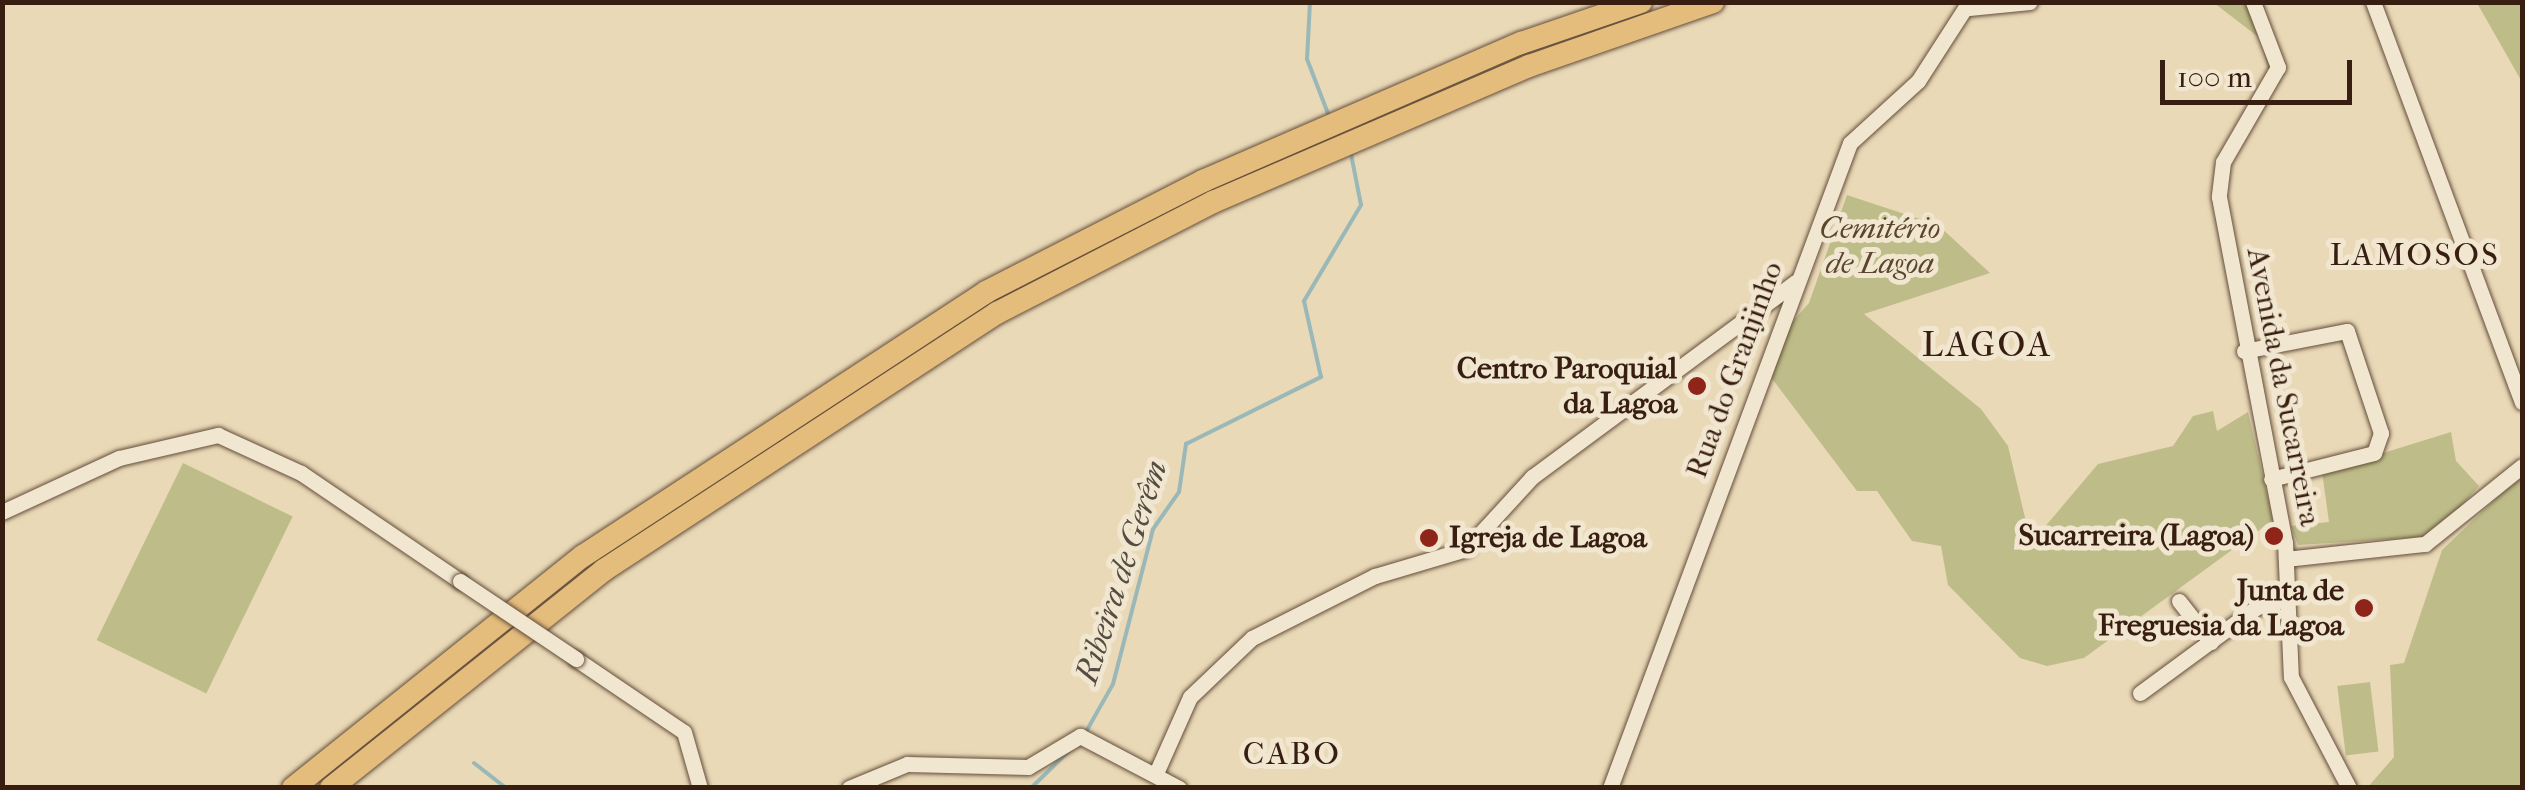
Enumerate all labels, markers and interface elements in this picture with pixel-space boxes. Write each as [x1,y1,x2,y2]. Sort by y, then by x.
scale bar [2165,40,2358,102]
text: 100 m [2177,60,2252,95]
park label: Cemitério de Lagoa [1820,211,1940,282]
district label: LAMOSOS [2330,236,2500,274]
street label: Avenida da Sucarreira [2238,245,2328,529]
street label: Rua do Granjinho [1679,257,1791,483]
district label: LAGOA [1922,324,2052,366]
place label: Centro Paroquial da Lagoa [1457,351,1677,422]
marker: Centro Paroquial da Lagoa [1686,375,1708,397]
water label: Ribeira de Gerêm [1068,456,1176,688]
place label: Sucarreira (Lagoa) [2019,518,2254,554]
place label: Igreja de Lagoa [1449,520,1647,556]
marker: Sucarreira (Lagoa) [2263,525,2285,547]
marker: Igreja de Lagoa [1418,527,1440,549]
place label: Junta de Freguesia da Lagoa [2098,573,2344,644]
marker: Junta de Freguesia da Lagoa [2353,597,2375,619]
district label: CABO [1243,735,1341,773]

